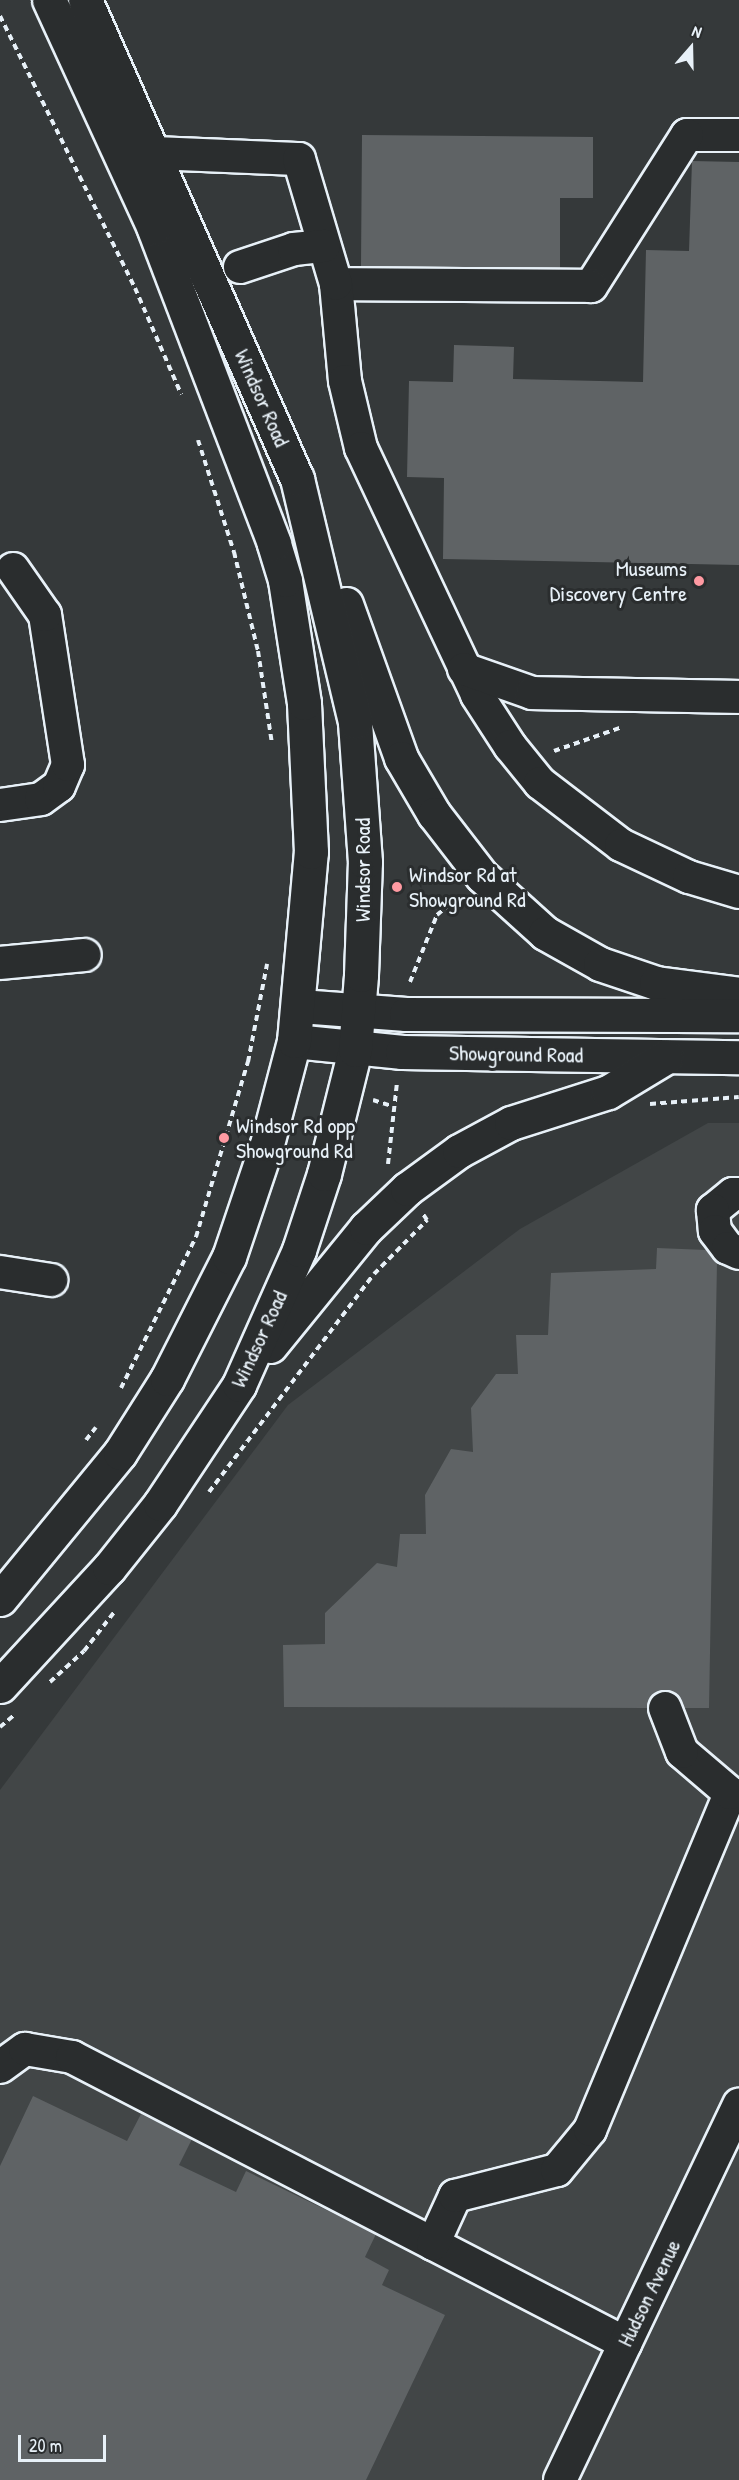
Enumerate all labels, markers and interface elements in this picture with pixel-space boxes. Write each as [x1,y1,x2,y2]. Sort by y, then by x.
north arrow [661,18,721,78]
text: N [689,19,705,43]
street label: Windsor Road [229,345,295,451]
place label: Museums Discovery Centre [550,555,687,606]
marker: Museums Discovery Centre [692,574,706,588]
street label: Windsor Road [350,818,376,922]
place label: Windsor Rd at Showground Rd [409,861,525,912]
marker: Windsor Rd at Showground Rd [390,880,404,894]
street label: Showground Road [449,1040,583,1068]
place label: Windsor Rd opp Showground Rd [236,1112,355,1164]
marker: Windsor Rd opp Showground Rd [217,1131,231,1145]
street label: Windsor Road [225,1286,293,1392]
street label: Hudson Avenue [612,2235,686,2351]
scale bar [21,2423,110,2461]
text: 20 m [29,2433,62,2458]

